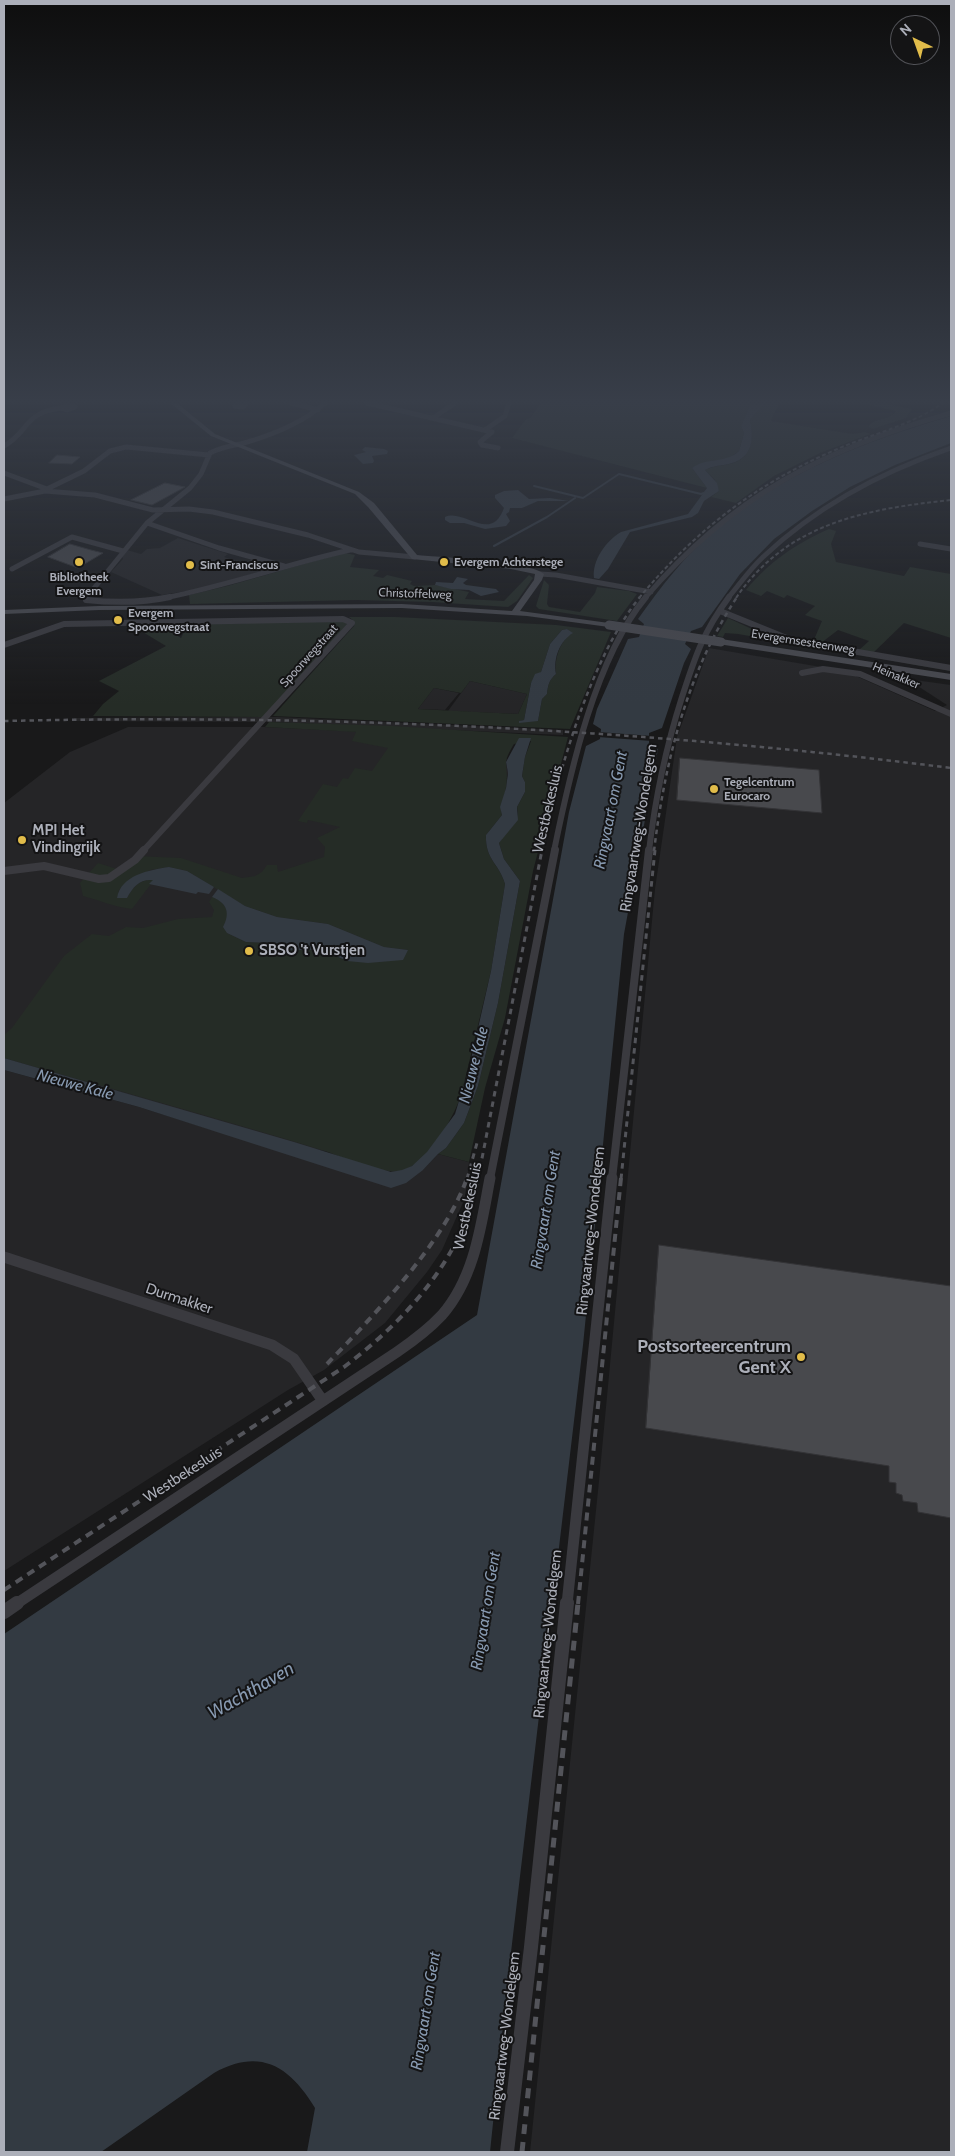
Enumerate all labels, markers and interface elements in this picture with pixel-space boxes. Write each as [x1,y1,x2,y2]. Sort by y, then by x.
north arrow [890,15,940,65]
text: N [896,20,915,40]
place label: Evergem Achterstege [454,555,563,569]
marker: Bibliotheek Evergem [73,556,85,568]
marker: Evergem Achterstege [438,556,450,568]
place label: Sint-Franciscus [200,558,278,572]
marker: Sint-Franciscus [184,559,196,571]
place label: Bibliotheek Evergem [50,570,108,598]
street label: Christoffelweg [378,586,452,602]
place label: Evergem Spoorwegstraat [128,606,209,634]
marker: Evergem Spoorwegstraat [112,614,124,626]
street label: Spoorwegstraat [277,622,341,690]
street label: Evergemsesteenweg [750,627,856,657]
street label: Heinakker [870,660,922,692]
street label: Ringvaartweg-Wondelgem [617,743,661,913]
water label: Ringvaart om Gent [590,749,632,871]
street label: Westbekesluis [529,763,567,855]
place label: Tegelcentrum Eurocaro [724,775,794,803]
marker: Tegelcentrum Eurocaro [708,783,720,795]
place label: MPI Het Vindingrijk [32,822,100,857]
marker: MPI Het Vindingrijk [16,834,28,846]
place label: SBSO 't Vurstjen [259,942,365,960]
marker: SBSO 't Vurstjen [243,945,255,957]
water label: Nieuwe Kale [455,1025,493,1105]
water label: Nieuwe Kale [35,1066,115,1104]
street label: Ringvaartweg-Wondelgem [573,1146,609,1316]
water label: Ringvaart om Gent [527,1149,565,1271]
street label: Westbekesluis [450,1160,486,1252]
street label: Durmakker [143,1280,215,1318]
place label: Postsorteercentrum Gent X [637,1336,791,1378]
marker: Postsorteercentrum Gent X [795,1351,807,1363]
street label: Westbekesluis [141,1443,225,1507]
street label: Ringvaartweg-Wondelgem [530,1549,566,1719]
water label: Ringvaart om Gent [467,1550,505,1672]
water label: Wachthaven [204,1657,298,1725]
water label: Ringvaart om Gent [407,1950,445,2072]
street label: Ringvaartweg-Wondelgem [486,1951,524,2121]

